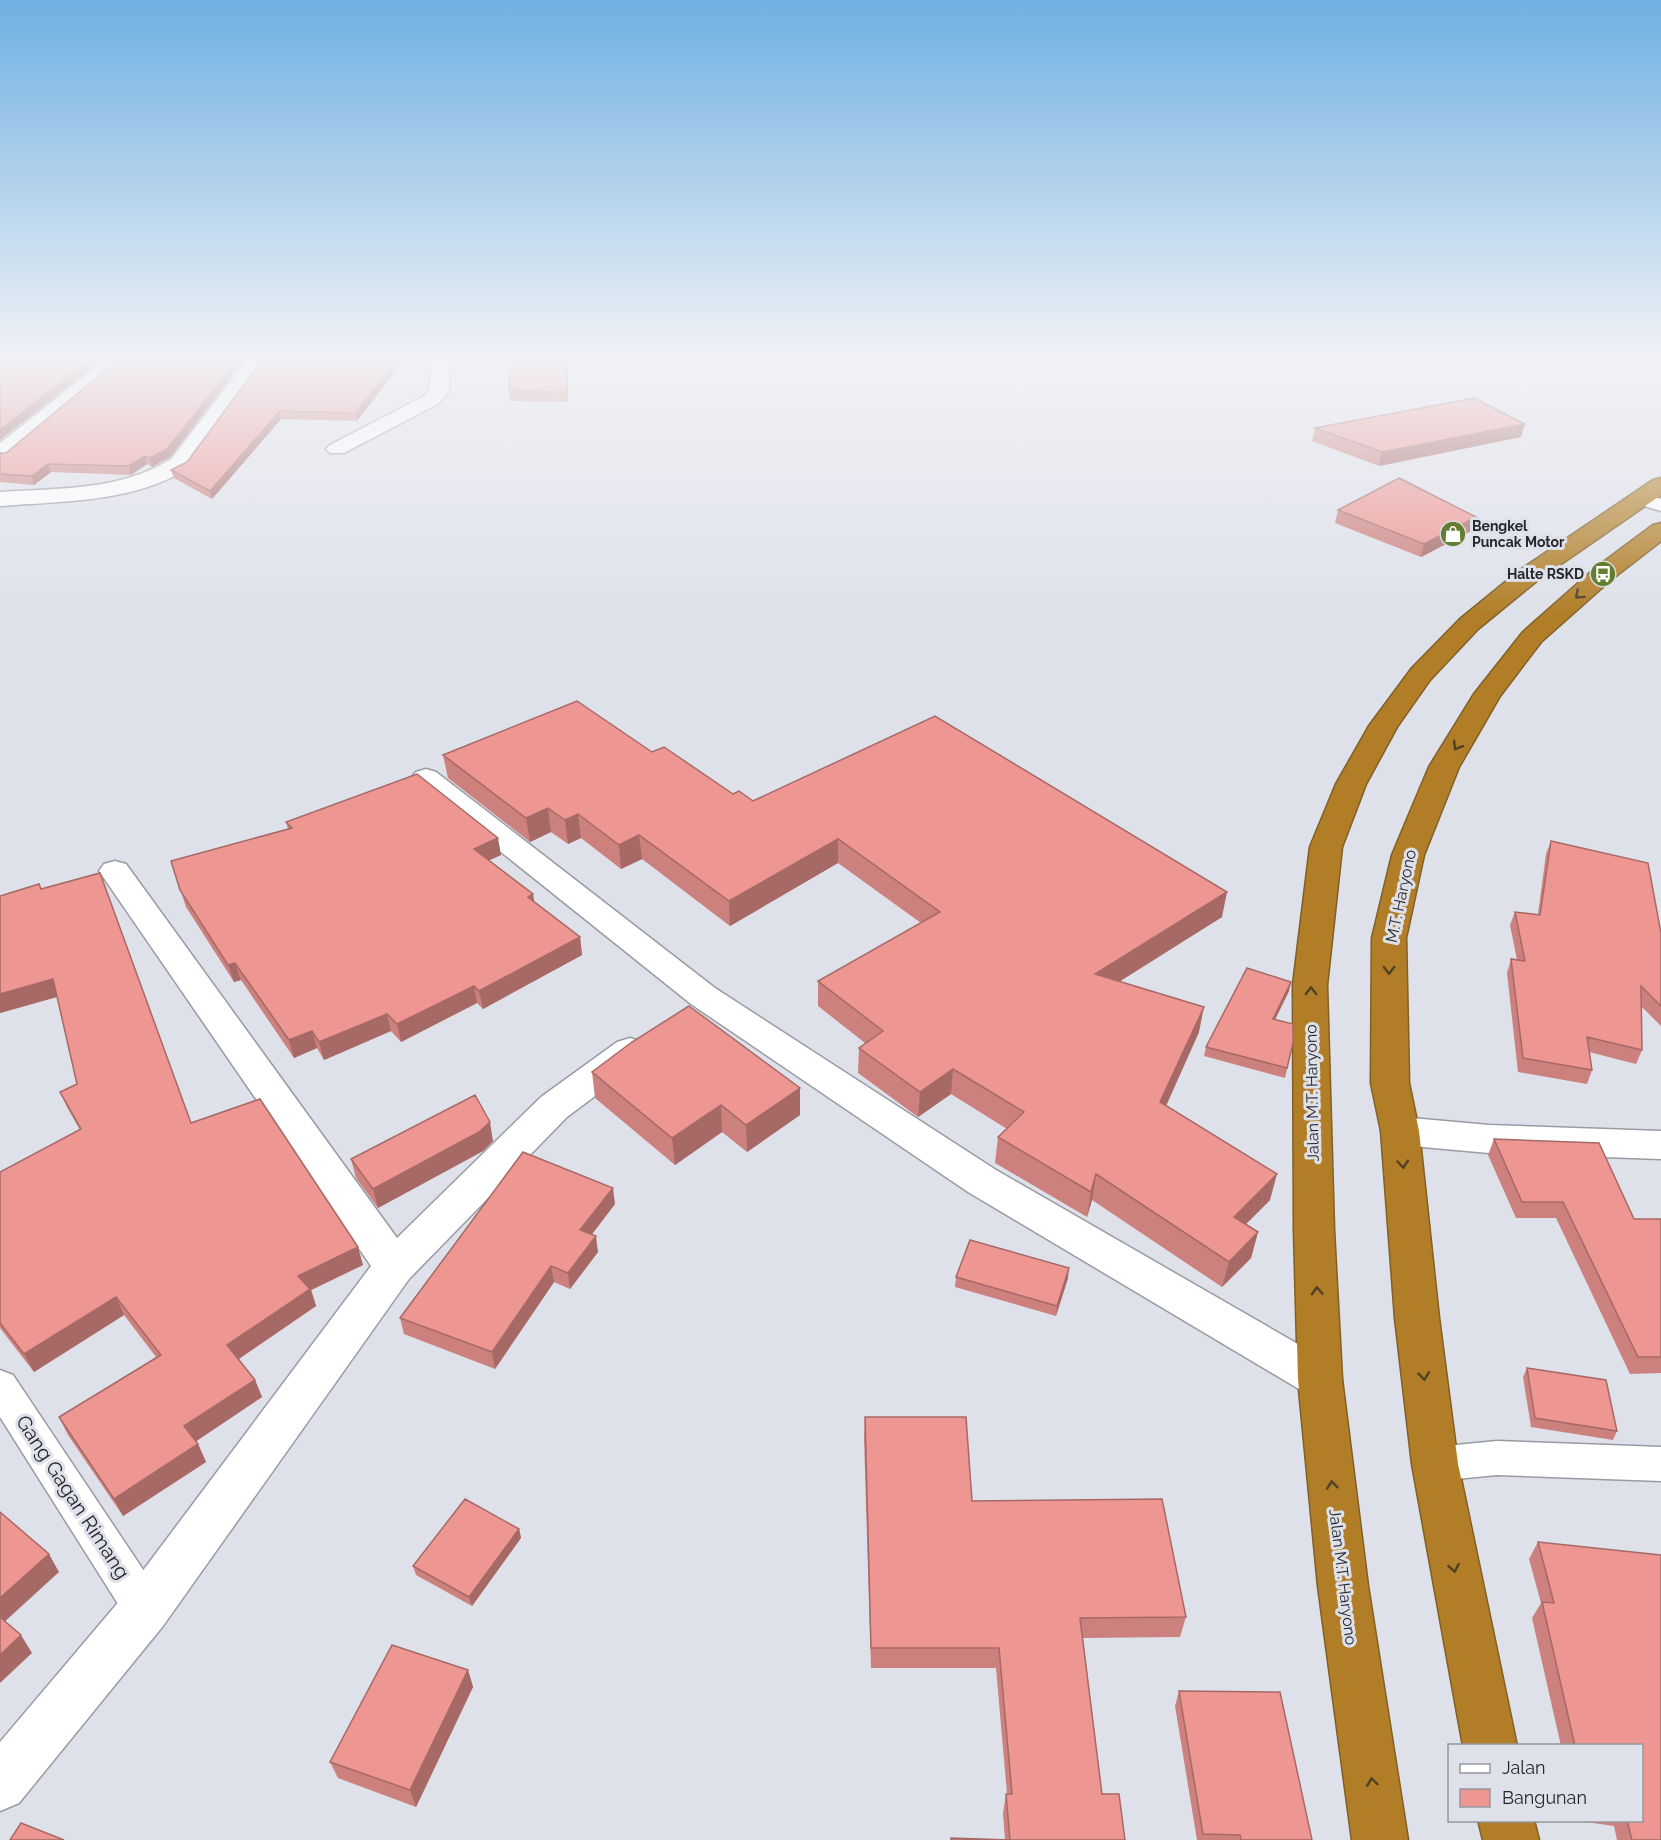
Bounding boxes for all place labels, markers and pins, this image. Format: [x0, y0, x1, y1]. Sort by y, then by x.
place label: Bengkel Puncak Motor [1472, 518, 1565, 550]
shop icon: Bengkel Puncak Motor [1438, 519, 1468, 549]
bus stop icon: Halte RSKD [1588, 559, 1618, 589]
place label: Halte RSKD [1507, 566, 1584, 582]

